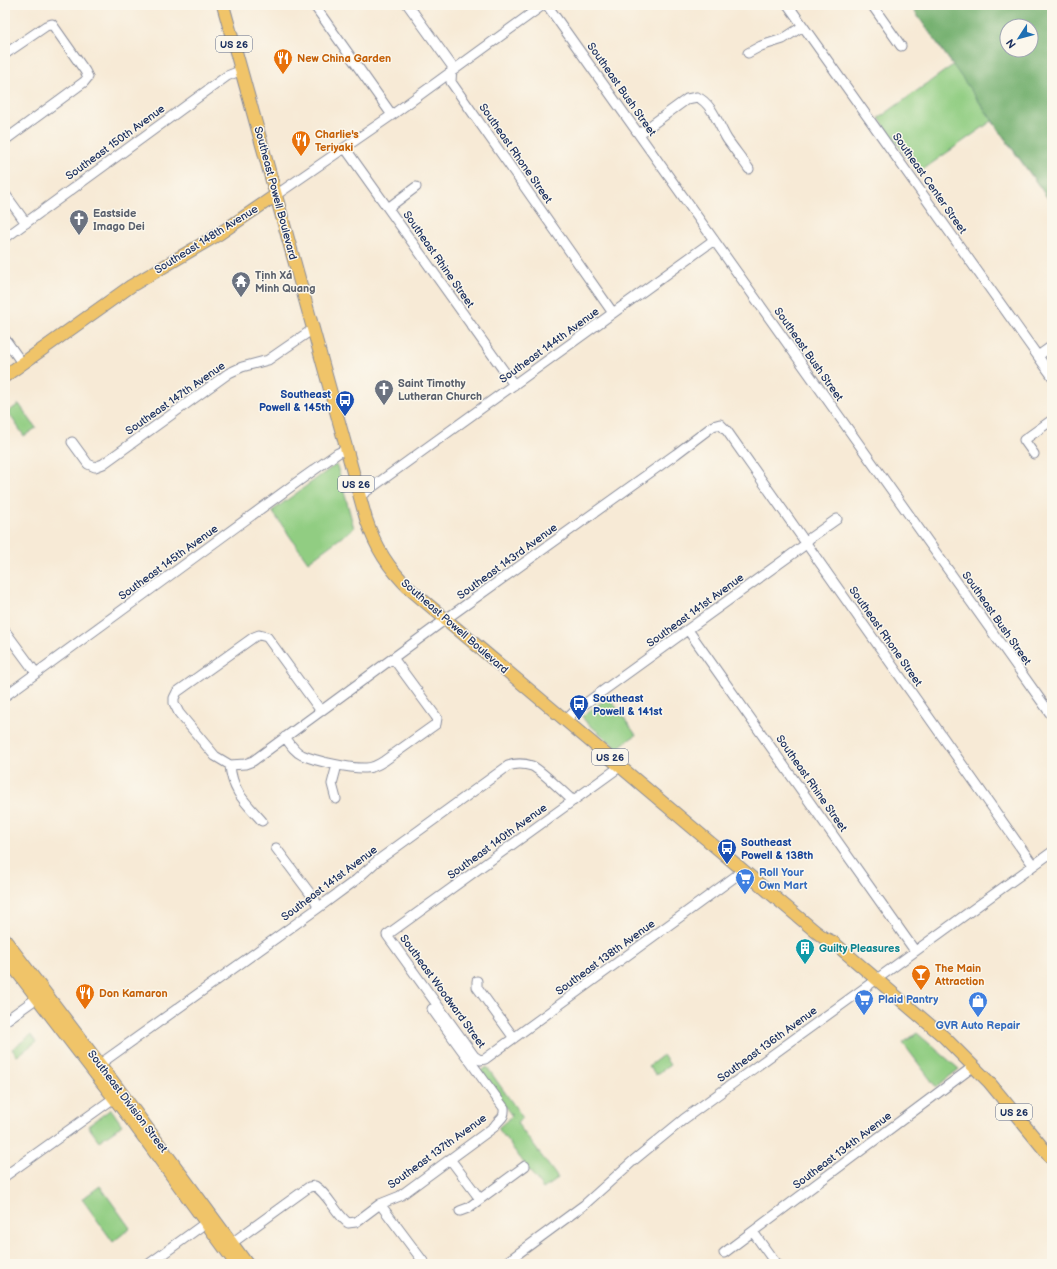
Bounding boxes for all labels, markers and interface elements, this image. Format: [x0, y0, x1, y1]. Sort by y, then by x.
north arrow [999, 18, 1039, 58]
road number: US 26 [216, 36, 252, 52]
text: N [1004, 36, 1019, 51]
street label: Southeast Bush Street [584, 40, 659, 139]
restaurant icon: New China Garden [272, 47, 294, 75]
place label: New China Garden [297, 52, 391, 65]
street label: Southeast Rhone Street [476, 101, 555, 206]
street label: Southeast 150th Avenue [63, 102, 168, 183]
street label: Southeast Powell Boulevard [251, 125, 300, 261]
place label: Charlie's Teriyaki [315, 128, 359, 154]
restaurant icon: Charlie's Teriyaki [290, 129, 312, 157]
street label: Southeast Center Street [890, 130, 970, 237]
street label: Southeast 148th Avenue [152, 202, 261, 277]
place label: Eastside Imago Dei [93, 207, 145, 233]
church icon: Eastside Imago Dei [68, 208, 90, 236]
street label: Southeast Rhine Street [400, 208, 477, 311]
place label: Tịnh Xá Minh Quang [255, 269, 315, 295]
temple icon: Tịnh Xá Minh Quang [230, 270, 252, 298]
street label: Southeast 144th Avenue [497, 305, 602, 386]
street label: Southeast Bush Street [771, 305, 846, 404]
street label: Southeast 147th Avenue [123, 359, 228, 438]
place label: Saint Timothy Lutheran Church [398, 377, 482, 403]
church icon: Saint Timothy Lutheran Church [373, 378, 395, 406]
place label: Southeast Powell & 145th [259, 388, 331, 414]
bus stop icon: Southeast Powell & 145th [334, 389, 356, 417]
road number: US 26 [338, 476, 374, 492]
street label: Southeast 143rd Avenue [455, 520, 560, 602]
street label: Southeast 145th Avenue [116, 522, 221, 603]
street label: Southeast Bush Street [959, 569, 1034, 668]
street label: Southeast 141st Avenue [644, 571, 747, 650]
street label: Southeast Powell Boulevard [399, 576, 511, 676]
street label: Southeast Rhone Street [846, 584, 925, 689]
place label: Southeast Powell & 141st [593, 692, 663, 718]
bus stop icon: Southeast Powell & 141st [568, 693, 590, 721]
street label: Southeast Rhine Street [773, 732, 850, 835]
road number: US 26 [592, 749, 628, 765]
street label: Southeast 140th Avenue [445, 801, 550, 882]
place label: Southeast Powell & 138th [741, 836, 813, 862]
bus stop icon: Southeast Powell & 138th [716, 837, 738, 865]
street label: Southeast 141st Avenue [279, 843, 380, 924]
place label: Roll Your Own Mart [759, 866, 808, 892]
supermarket icon: Roll Your Own Mart [734, 867, 756, 895]
street label: Southeast 138th Avenue [553, 917, 658, 998]
street label: Southeast Woodward Street [397, 932, 488, 1051]
building icon: Guilty Pleasures [794, 937, 816, 965]
place label: Guilty Pleasures [819, 942, 900, 955]
place label: The Main Attraction [934, 962, 984, 988]
bar icon: The Main Attraction [910, 963, 932, 991]
restaurant icon: Don Kamaron [74, 982, 96, 1010]
place label: Don Kamaron [99, 987, 168, 1000]
supermarket icon: Plaid Pantry [853, 988, 875, 1016]
shop icon: GVR Auto Repair [967, 990, 989, 1018]
place label: Plaid Pantry [878, 993, 938, 1006]
street label: Southeast 136th Avenue [715, 1004, 820, 1085]
place label: GVR Auto Repair [936, 1019, 1021, 1032]
street label: Southeast Division Street [85, 1048, 171, 1155]
road number: US 26 [996, 1104, 1032, 1120]
street label: Southeast 134th Avenue [790, 1109, 895, 1192]
street label: Southeast 137th Avenue [385, 1111, 490, 1192]

